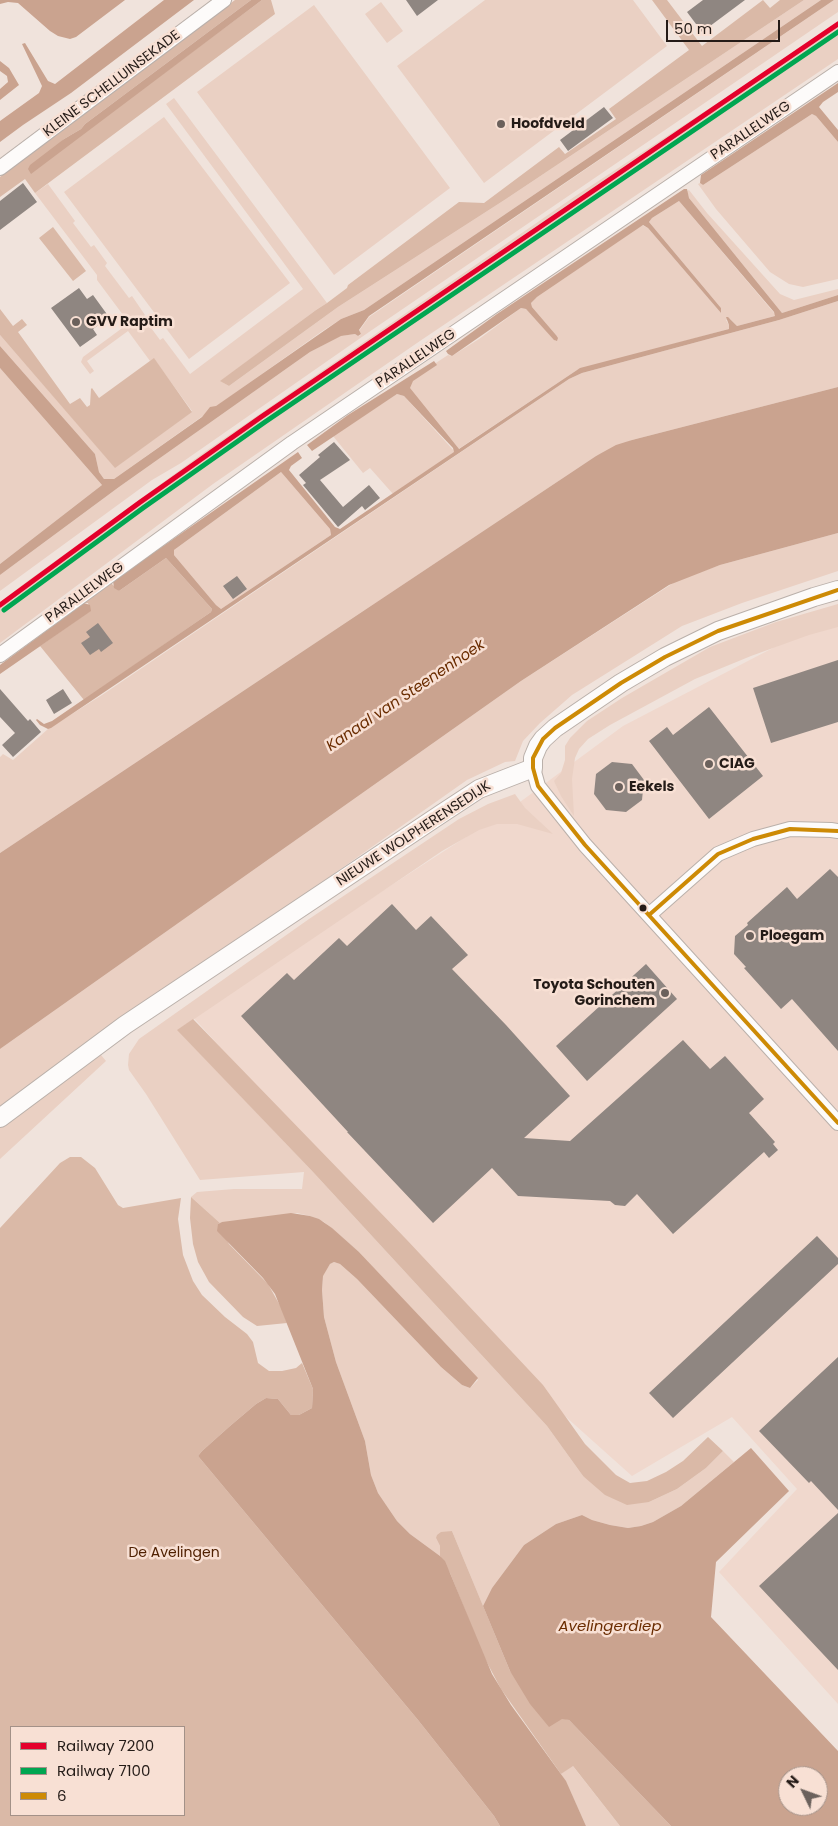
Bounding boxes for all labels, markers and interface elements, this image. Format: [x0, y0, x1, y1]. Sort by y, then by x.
scale bar [668, 10, 782, 42]
text: 50 m [674, 18, 712, 39]
street label: KLEINE SCHELLUINSEKADE [40, 27, 184, 141]
street label: PARALLELWEG [708, 98, 794, 164]
place label: Hoofdveld [511, 116, 585, 132]
marker: Hoofdveld [495, 118, 507, 130]
place label: GVV Raptim [86, 314, 173, 330]
marker: GVV Raptim [70, 316, 82, 328]
street label: PARALLELWEG [373, 326, 459, 392]
street label: PARALLELWEG [43, 559, 127, 627]
water label: Kanaal van Steenenhoek [323, 636, 489, 756]
place label: CIAG [719, 756, 755, 772]
marker: CIAG [703, 758, 715, 770]
street label: NIEUWE WOLPHERENSEDIJK [334, 778, 494, 890]
place label: Eekels [629, 779, 674, 795]
marker: Eekels [613, 781, 625, 793]
unlabelled marker [638, 903, 648, 913]
place label: Ploegam [760, 928, 824, 944]
marker: Ploegam [744, 930, 756, 942]
place label: Toyota Schouten Gorinchem [533, 977, 655, 1010]
marker: Toyota Schouten Gorinchem [659, 987, 671, 999]
park label: De Avelingen [128, 1545, 220, 1561]
water label: Avelingerdiep [558, 1618, 662, 1636]
legend [10, 1726, 185, 1816]
text: Railway 7200 [57, 1735, 154, 1756]
text: Railway 7100 [57, 1760, 150, 1781]
north arrow [778, 1766, 828, 1816]
text: N [782, 1771, 804, 1792]
text: 6 [57, 1785, 67, 1806]

